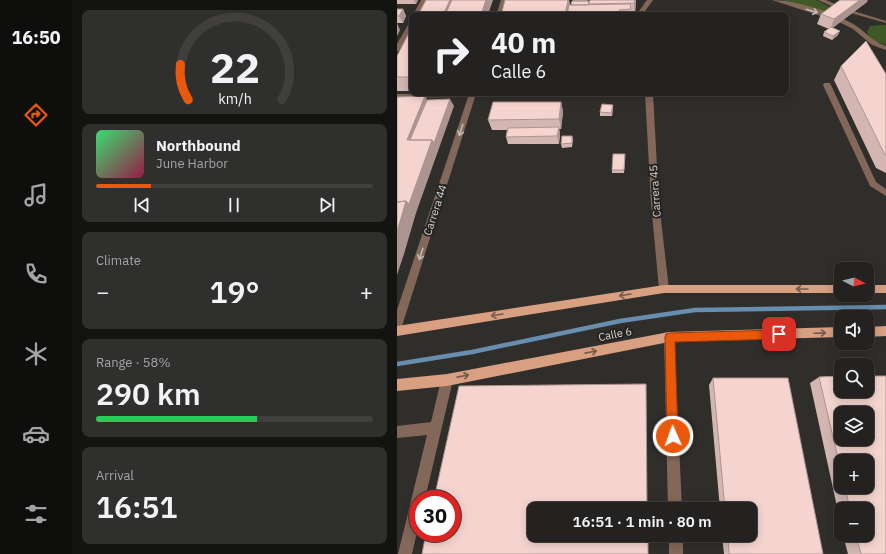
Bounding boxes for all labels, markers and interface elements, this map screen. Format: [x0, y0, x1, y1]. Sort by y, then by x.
one-way arrow [806, 8, 818, 16]
text: 40 m [491, 24, 556, 61]
text: 16:50 [11, 26, 61, 49]
icon: right [425, 28, 477, 80]
text: 22 [210, 40, 259, 94]
text: Calle 6 [491, 60, 546, 83]
text: km/h [218, 89, 251, 108]
icon: directions [22, 101, 50, 129]
one-way arrow [457, 123, 464, 136]
text: Northbound [156, 136, 241, 155]
text: June Harbor [156, 155, 228, 172]
street label: Carrera 45 [646, 164, 664, 218]
icon: music [22, 181, 50, 209]
street label: Carrera 44 [420, 183, 450, 237]
icon: previous [131, 194, 153, 216]
icon: pause [223, 194, 245, 216]
icon: next [316, 194, 338, 216]
one-way arrow [417, 247, 424, 260]
text: Climate [96, 252, 141, 269]
icon: phone [22, 260, 50, 288]
north arrow [834, 262, 874, 302]
map controls [834, 262, 874, 542]
text: 19° [209, 272, 260, 311]
text: − [96, 277, 109, 306]
text: + [360, 277, 373, 306]
one-way arrow [796, 285, 809, 293]
one-way arrow [619, 291, 632, 299]
button: sound [834, 310, 874, 350]
one-way arrow [491, 311, 504, 319]
pin [762, 317, 796, 351]
icon: arrive [768, 323, 790, 345]
street label: Calle 6 [597, 324, 633, 344]
one-way arrow [813, 329, 826, 337]
icon: climate [22, 340, 50, 368]
one-way arrow [584, 348, 597, 356]
text: Range · 58% [96, 354, 170, 371]
button: search [834, 358, 874, 398]
one-way arrow [457, 372, 470, 380]
text: 290 km [96, 374, 201, 413]
button: layers [834, 406, 874, 446]
position arrow [652, 415, 694, 457]
icon: car [22, 420, 50, 448]
button: + [834, 454, 874, 494]
text: Arrival [96, 467, 134, 484]
text: 16:51 [96, 487, 178, 526]
speed limit sign: 30 [409, 490, 461, 542]
icon: filters [22, 500, 50, 528]
button: − [834, 502, 874, 542]
text: 16:51 · 1 min · 80 m [572, 512, 712, 531]

